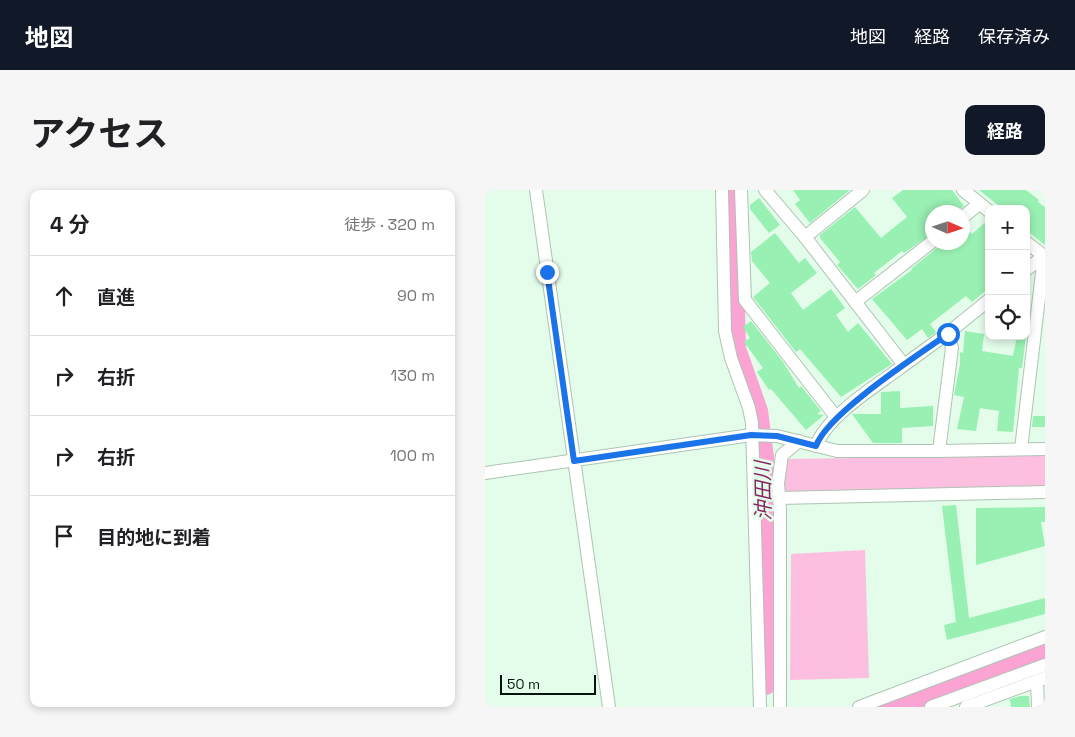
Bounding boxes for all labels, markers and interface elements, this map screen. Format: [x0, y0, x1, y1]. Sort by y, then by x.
text: 地図 [25, 22, 73, 53]
text: 地図 [850, 25, 886, 48]
text: 経路 [914, 25, 950, 48]
text: 保存済み [978, 25, 1050, 48]
button: 経路 [965, 105, 1045, 155]
text: アクセス [30, 112, 168, 156]
north arrow [925, 205, 970, 250]
map controls [985, 205, 1030, 340]
button: + [985, 205, 1030, 250]
text: 4 分 [50, 211, 90, 238]
text: 徒歩 · 320 m [344, 214, 435, 235]
button: − [985, 250, 1030, 295]
route end [536, 261, 559, 284]
icon: ahead [50, 282, 78, 310]
text: 直進 [97, 285, 135, 310]
text: 90 m [397, 285, 435, 306]
button: locate [985, 295, 1030, 340]
route start [937, 323, 960, 346]
icon: right [50, 362, 78, 390]
text: 右折 [97, 365, 135, 390]
text: 130 m [391, 365, 435, 386]
icon: right [50, 442, 78, 470]
text: 右折 [97, 445, 135, 470]
text: 100 m [390, 445, 435, 466]
water label: 沖田川 [749, 459, 777, 521]
icon: arrive [50, 522, 78, 550]
text: 目的地に到着 [97, 525, 211, 550]
scale bar [500, 672, 596, 695]
text: 50 m [507, 675, 540, 693]

